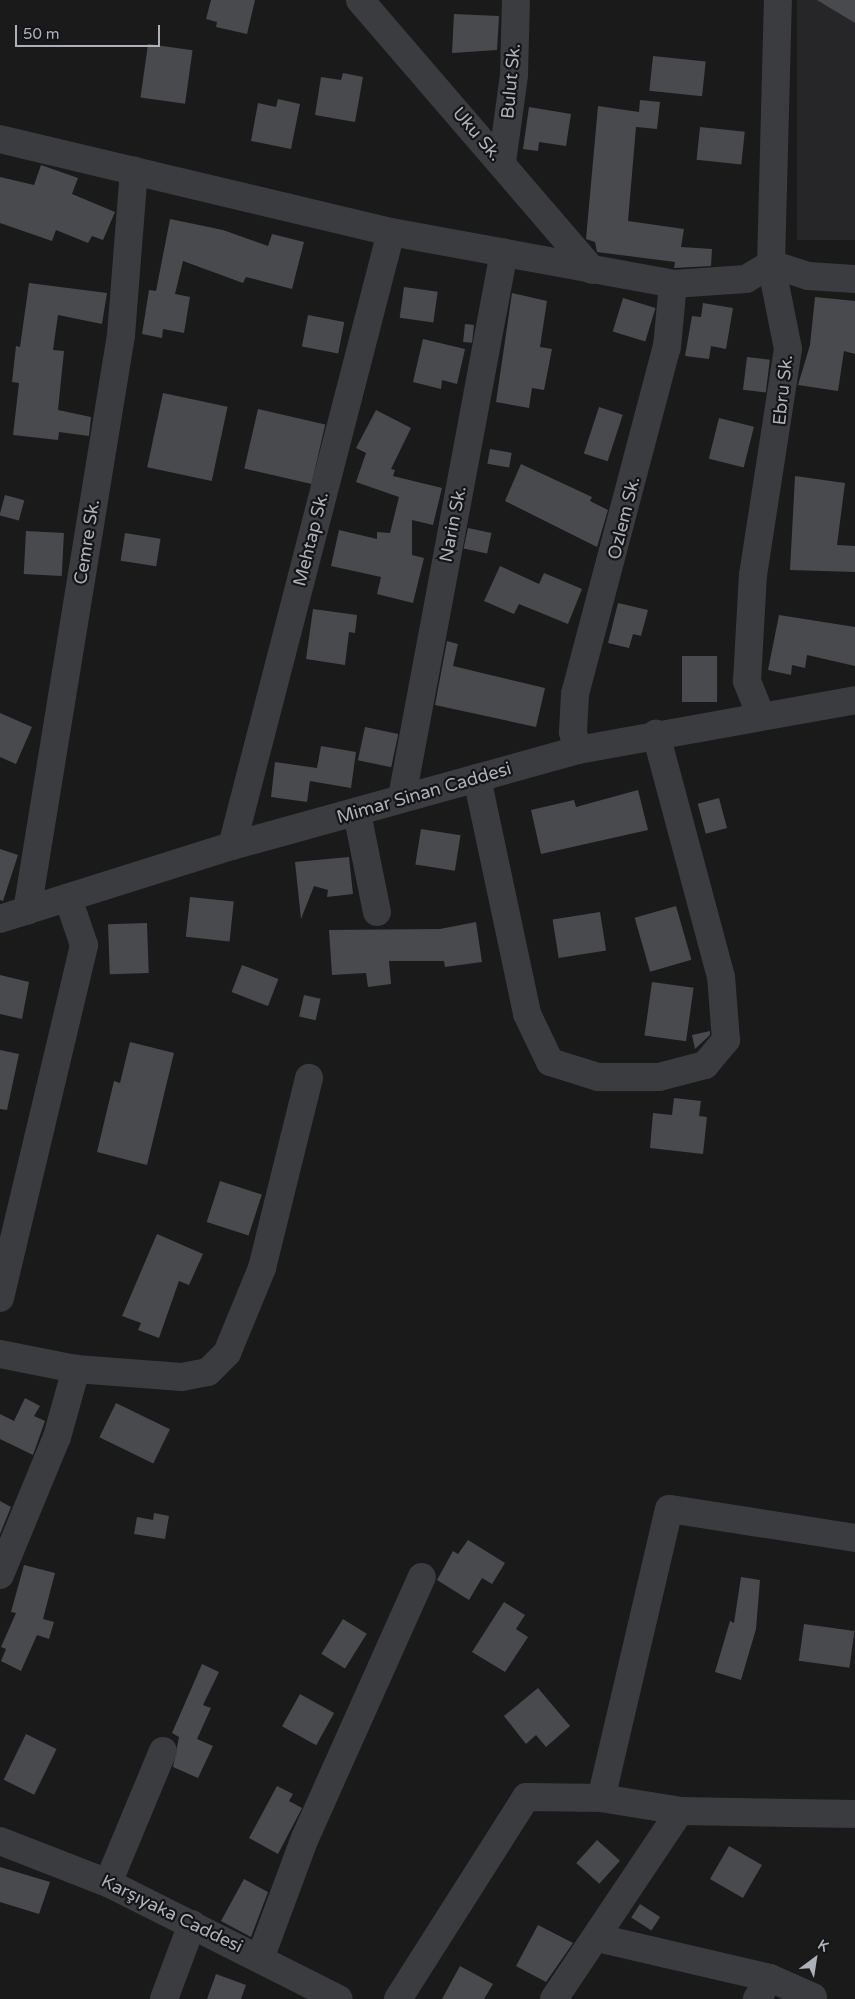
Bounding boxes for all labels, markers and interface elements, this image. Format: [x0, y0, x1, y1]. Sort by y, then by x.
scale bar [18, 15, 162, 47]
text: 50 m [23, 25, 60, 43]
street label: Bulut Sk. [497, 42, 525, 120]
street label: Uku Sk. [448, 103, 506, 165]
street label: Ebru Sk. [769, 354, 797, 426]
street label: Ozlem Sk. [603, 474, 645, 562]
street label: Narin Sk. [435, 484, 471, 564]
street label: Mehtap Sk. [289, 490, 333, 588]
street label: Cemre Sk. [70, 498, 104, 586]
street label: Mimar Sinan Caddesi [334, 758, 514, 828]
street label: Karşıyaka Caddesi [98, 1870, 246, 1958]
north arrow [790, 1934, 840, 1984]
text: K [815, 1936, 831, 1955]

